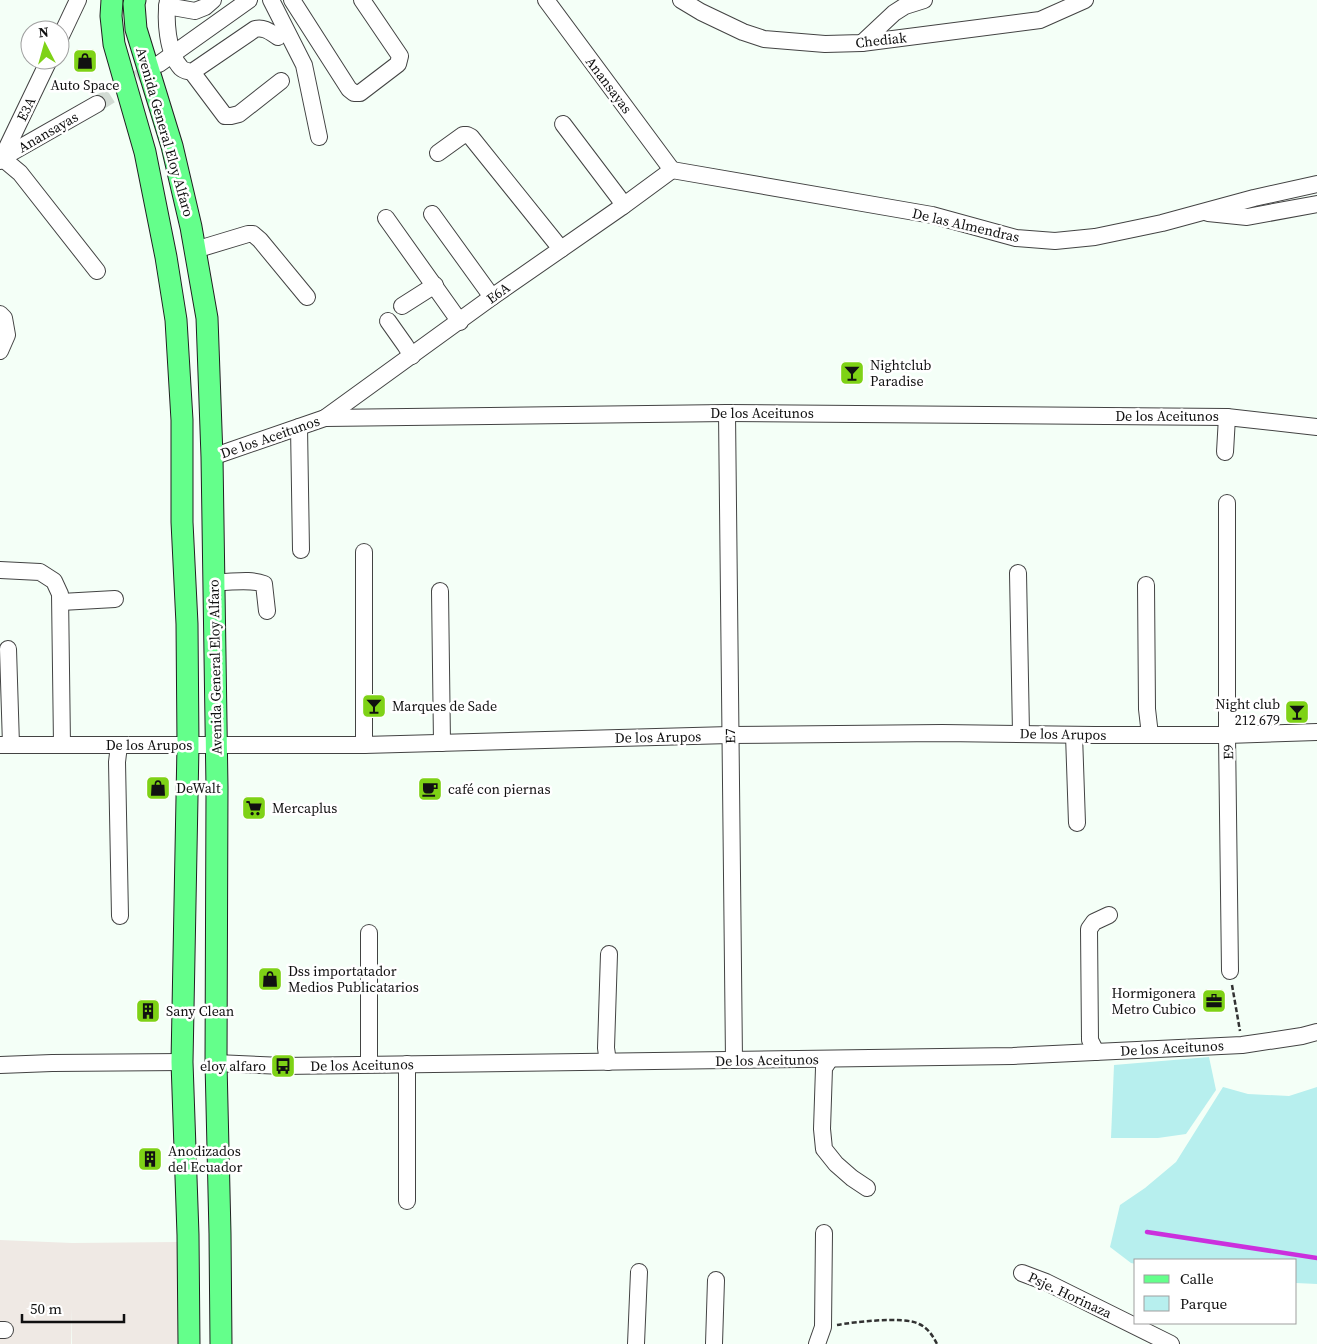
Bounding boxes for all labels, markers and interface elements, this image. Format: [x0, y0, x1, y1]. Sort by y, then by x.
north arrow [20, 20, 70, 70]
text: N [38, 22, 50, 43]
street label: Chediak [854, 27, 908, 53]
street label: Avenida General Eloy Alfaro [131, 45, 199, 219]
shop icon: Auto Space [72, 48, 98, 74]
street label: Anansayas [581, 52, 637, 118]
place label: Auto Space [51, 75, 119, 95]
street label: E3A [12, 93, 41, 125]
street label: Anansayas [14, 107, 82, 157]
street label: De las Almendras [910, 203, 1022, 247]
street label: E6A [482, 277, 514, 308]
place label: Nightclub Paradise [870, 355, 931, 391]
bar icon: Nightclub Paradise [839, 360, 865, 386]
street label: De los Aceitunos [710, 403, 814, 423]
street label: De los Aceitunos [1115, 406, 1219, 426]
street label: De los Aceitunos [218, 411, 322, 463]
street label: Avenida General Eloy Alfaro [203, 579, 227, 755]
bar icon: Marques de Sade [361, 693, 387, 719]
place label: Night club 212 679 [1215, 694, 1280, 730]
place label: Marques de Sade [392, 696, 497, 716]
bar icon: Night club 212 679 [1284, 699, 1310, 725]
street label: De los Arupos [1019, 723, 1107, 745]
street label: De los Arupos [614, 726, 702, 748]
street label: E7 [720, 728, 740, 744]
street label: De los Arupos [106, 735, 192, 755]
street label: E9 [1218, 744, 1238, 760]
shop icon: DeWalt [145, 775, 171, 801]
cafe icon: café con piernas [417, 776, 443, 802]
place label: DeWalt [176, 778, 221, 798]
place label: café con piernas [448, 779, 550, 799]
supermarket icon: Mercaplus [241, 795, 267, 821]
place label: Mercaplus [272, 798, 337, 818]
place label: Dss importatador Medios Publicatarios [288, 961, 419, 997]
shop icon: Dss importatador Medios Publicatarios [257, 966, 283, 992]
place label: Hormigonera Metro Cubico [1112, 983, 1197, 1019]
office icon: Hormigonera Metro Cubico [1201, 988, 1227, 1014]
building icon: Sany Clean [135, 998, 161, 1024]
place label: Sany Clean [166, 1001, 235, 1021]
street label: De los Aceitunos [1120, 1035, 1224, 1061]
street label: De los Aceitunos [715, 1049, 819, 1071]
bus stop icon: eloy alfaro [270, 1053, 296, 1079]
street label: De los Aceitunos [310, 1054, 414, 1076]
place label: eloy alfaro [200, 1056, 266, 1076]
place label: Anodizados del Ecuador [168, 1141, 243, 1177]
building icon: Anodizados del Ecuador [137, 1146, 163, 1172]
legend [1134, 1259, 1297, 1324]
street label: Psje. Horinaza [1025, 1267, 1116, 1323]
text: Calle [1180, 1268, 1214, 1289]
scale bar [22, 1292, 125, 1324]
text: Parque [1180, 1293, 1228, 1314]
text: 50 m [30, 1298, 62, 1319]

